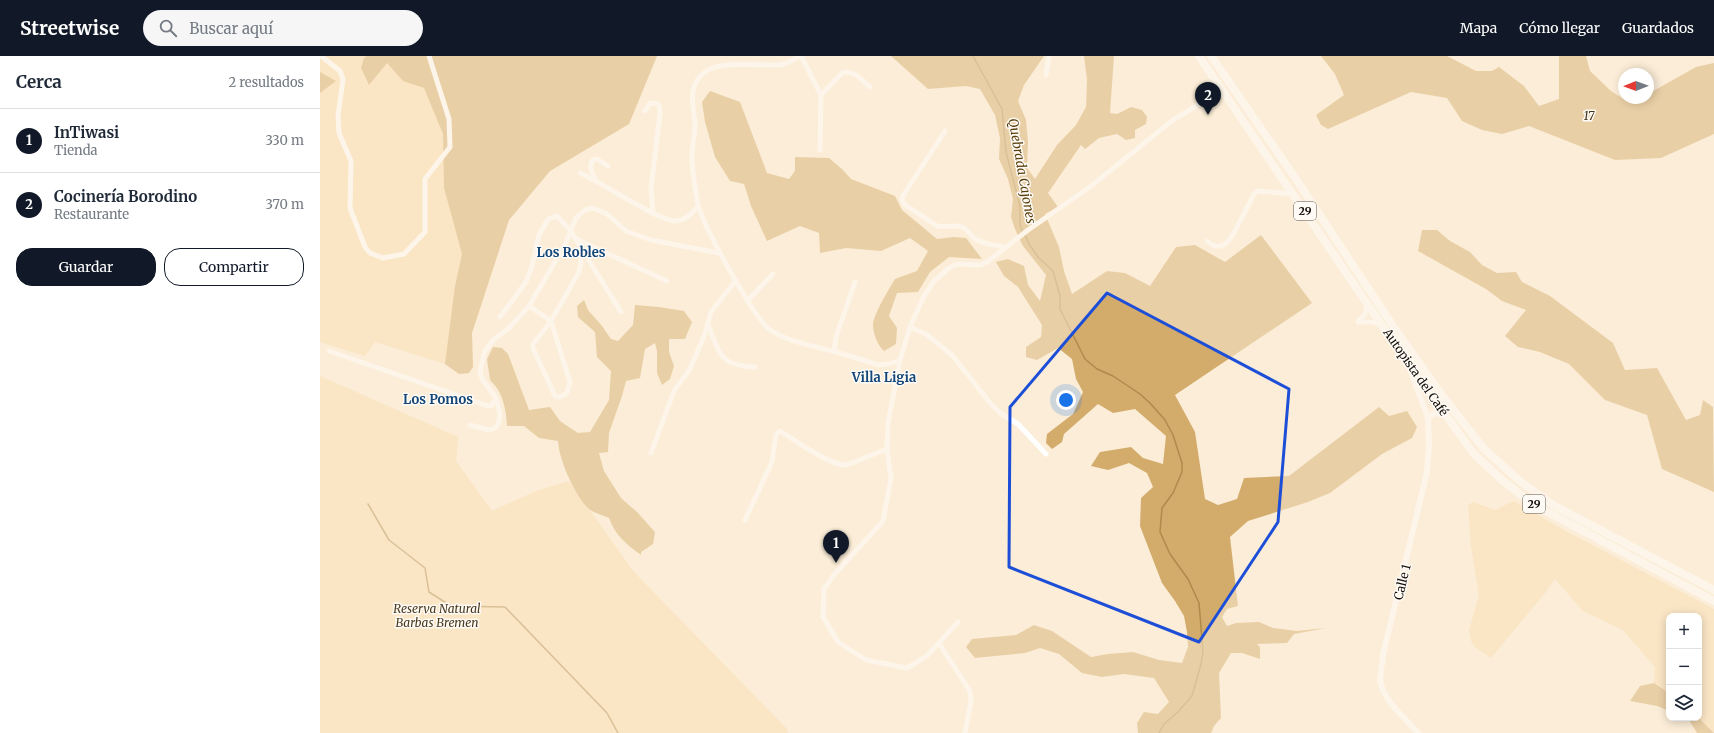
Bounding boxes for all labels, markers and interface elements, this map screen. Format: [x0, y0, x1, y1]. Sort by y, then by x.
search box [143, 10, 423, 46]
text: Streetwise [20, 16, 119, 40]
icon: search [157, 17, 179, 39]
text: Buscar aquí [189, 19, 273, 38]
text: Mapa [1460, 19, 1497, 37]
text: Cómo llegar [1519, 19, 1600, 37]
text: Guardados [1622, 19, 1694, 37]
north arrow [1618, 68, 1654, 104]
text: Cerca [16, 71, 62, 93]
text: 2 resultados [228, 74, 304, 91]
pin: 2 [1195, 82, 1221, 115]
park label: 17 [1583, 108, 1595, 123]
water label: Quebrada Cajones [1004, 117, 1040, 226]
text: InTiwasi [54, 123, 119, 142]
text: 1 [26, 132, 32, 149]
text: 330 m [265, 132, 304, 149]
text: Tienda [54, 142, 98, 159]
text: Cocinería Borodino [54, 187, 197, 206]
text: 2 [25, 196, 33, 213]
text: 370 m [266, 196, 304, 213]
road number: 29 [1294, 202, 1316, 220]
text: Restaurante [54, 206, 129, 223]
district label: Los Robles [537, 244, 606, 261]
button: Guardar [16, 248, 156, 286]
button: Compartir [164, 248, 304, 286]
street label: Autopista del Café [1380, 325, 1452, 419]
district label: Villa Ligia [851, 369, 916, 386]
your location [1056, 390, 1076, 410]
district label: Los Pomos [403, 391, 473, 408]
road number: 29 [1523, 495, 1545, 513]
pin: 1 [823, 530, 849, 563]
street label: Calle 1 [1390, 562, 1414, 601]
park label: Reserva Natural Barbas Bremen [393, 601, 481, 630]
map controls [1666, 613, 1702, 721]
button: + [1666, 613, 1702, 649]
button: − [1666, 649, 1702, 685]
button: layers [1666, 685, 1702, 721]

